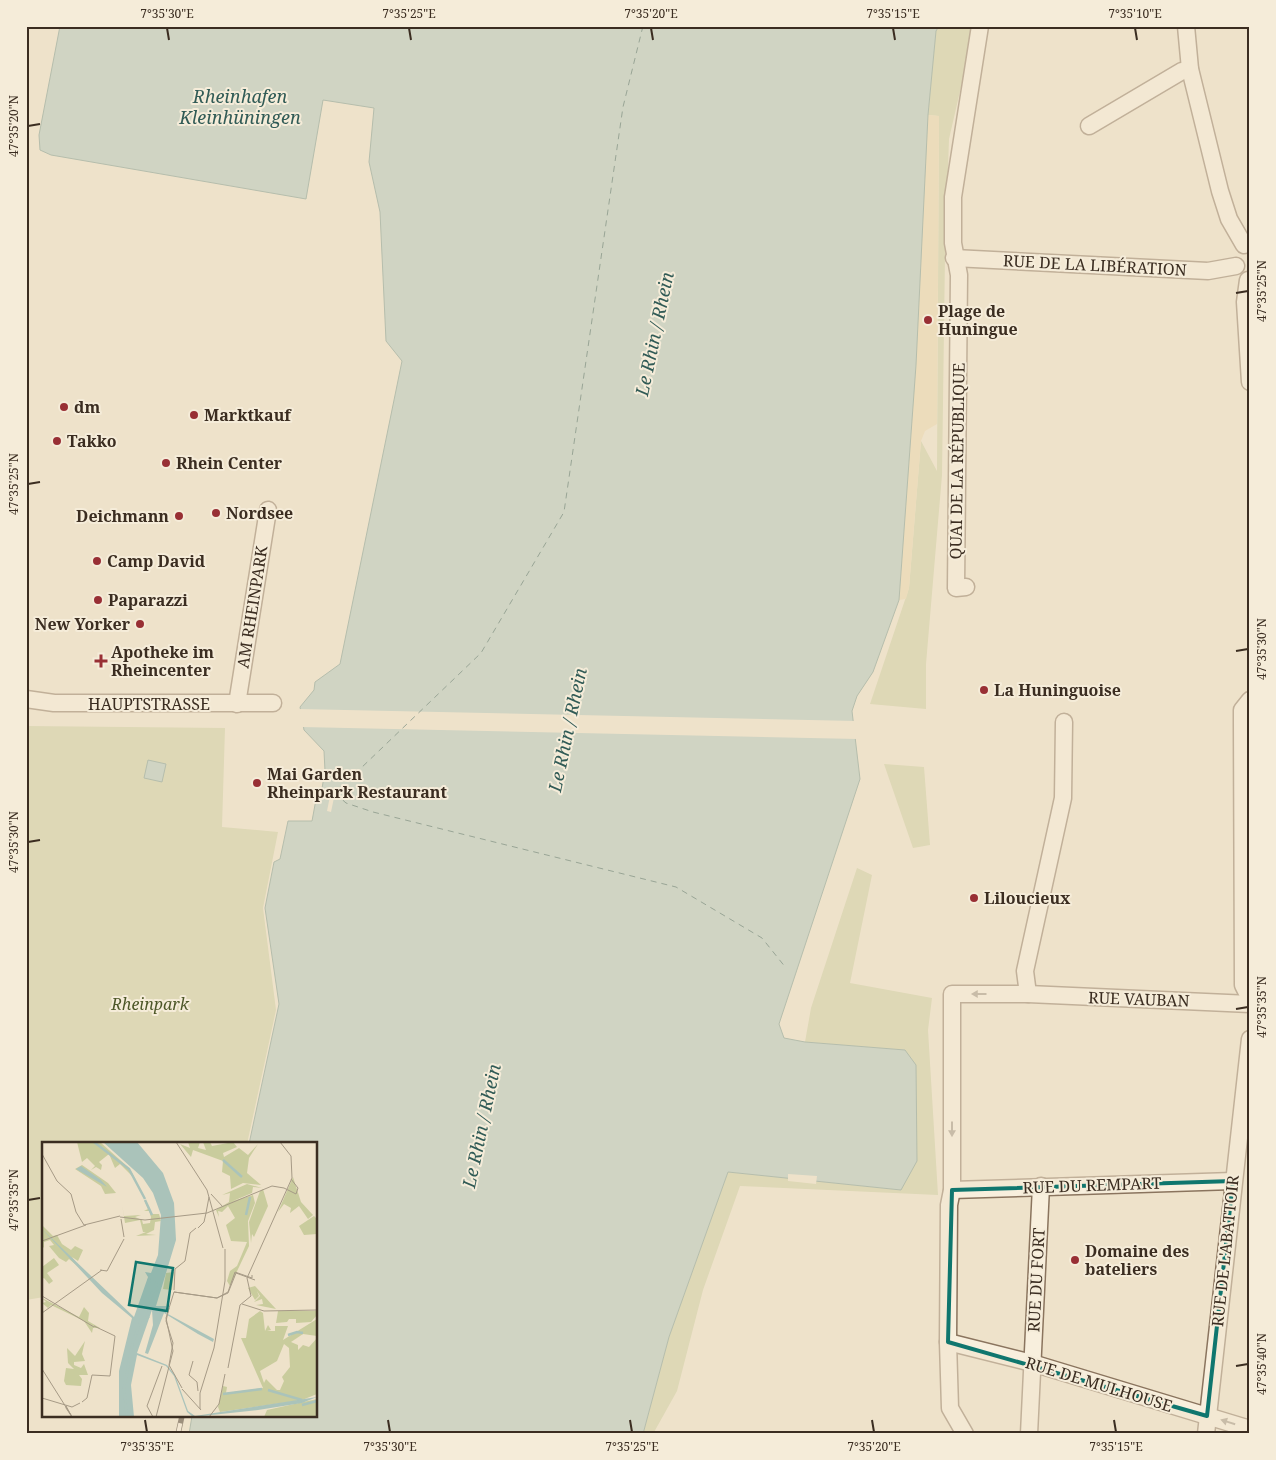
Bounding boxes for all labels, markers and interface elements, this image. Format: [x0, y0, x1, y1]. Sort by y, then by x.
text: 7°35'30"E [140, 5, 194, 22]
text: 7°35'25"E [382, 5, 436, 22]
text: 7°35'20"E [624, 5, 678, 22]
text: 7°35'15"E [866, 5, 920, 22]
text: 7°35'10"E [1108, 5, 1162, 22]
water label: Rheinhafen Kleinhüningen [178, 84, 301, 129]
text: 47°35'20"N [5, 95, 22, 157]
street label: RUE DE LA LIBÉRATION [1003, 249, 1187, 281]
text: 47°35'25"N [1253, 260, 1270, 322]
water label: Le Rhin / Rhein [629, 269, 679, 399]
place label: Plage de Huningue [938, 300, 1018, 340]
marker: Plage de Huningue [922, 314, 934, 326]
street label: QUAI DE LA RÉPUBLIQUE [944, 362, 970, 560]
place label: dm [74, 396, 100, 418]
marker: dm [58, 401, 70, 413]
place label: Marktkauf [204, 404, 292, 426]
marker: Marktkauf [188, 409, 200, 421]
place label: Takko [67, 430, 117, 452]
marker: Takko [51, 435, 63, 447]
place label: Rhein Center [176, 452, 283, 474]
text: 47°35'25"N [5, 453, 22, 515]
marker: Rhein Center [160, 457, 172, 469]
place label: Nordsee [226, 502, 293, 524]
place label: Deichmann [76, 505, 169, 527]
marker: Nordsee [210, 507, 222, 519]
marker: Deichmann [173, 510, 185, 522]
street label: AM RHEINPARK [231, 543, 273, 670]
place label: Camp David [107, 550, 206, 572]
marker: Camp David [91, 555, 103, 567]
place label: Paparazzi [108, 589, 188, 611]
marker: Paparazzi [92, 594, 104, 606]
place label: New Yorker [35, 613, 131, 635]
marker: New Yorker [134, 618, 146, 630]
text: 47°35'30"N [1253, 618, 1270, 680]
place label: Apotheke im Rheincenter [111, 641, 214, 681]
marker: Apotheke im Rheincenter [95, 655, 107, 667]
water label: Le Rhin / Rhein [542, 665, 592, 795]
place label: La Huninguoise [994, 679, 1121, 701]
marker: La Huninguoise [978, 684, 990, 696]
street label: HAUPTSTRASSE [88, 693, 210, 715]
place label: Mai Garden Rheinpark Restaurant [267, 763, 447, 803]
marker: Mai Garden Rheinpark Restaurant [251, 777, 263, 789]
text: 47°35'30"N [5, 811, 22, 873]
place label: Liloucieux [984, 887, 1071, 909]
marker: Liloucieux [968, 892, 980, 904]
text: 47°35'35"N [1253, 976, 1270, 1038]
street label: RUE VAUBAN [1088, 986, 1190, 1012]
one-way arrow [971, 990, 987, 998]
park label: Rheinpark [110, 993, 190, 1015]
water label: Le Rhin / Rhein [456, 1061, 506, 1191]
one-way arrow [948, 1121, 956, 1137]
inset map [42, 1142, 318, 1418]
text: 47°35'35"N [5, 1169, 22, 1231]
street label: RUE DU REMPART [1022, 1172, 1162, 1198]
street label: RUE DE L'ABATTOIR [1206, 1174, 1244, 1328]
street label: RUE DU FORT [1022, 1227, 1050, 1333]
place label: Domaine des bateliers [1085, 1240, 1190, 1280]
marker: Domaine des bateliers [1069, 1254, 1081, 1266]
text: 47°35'40"N [1253, 1333, 1270, 1395]
street label: RUE DE MULHOUSE [1023, 1351, 1175, 1417]
one-way arrow [1221, 1418, 1236, 1426]
text: 7°35'35"E [120, 1438, 174, 1455]
text: 7°35'30"E [363, 1438, 417, 1455]
text: 7°35'25"E [605, 1438, 659, 1455]
text: 7°35'20"E [847, 1438, 901, 1455]
text: 7°35'15"E [1089, 1438, 1143, 1455]

